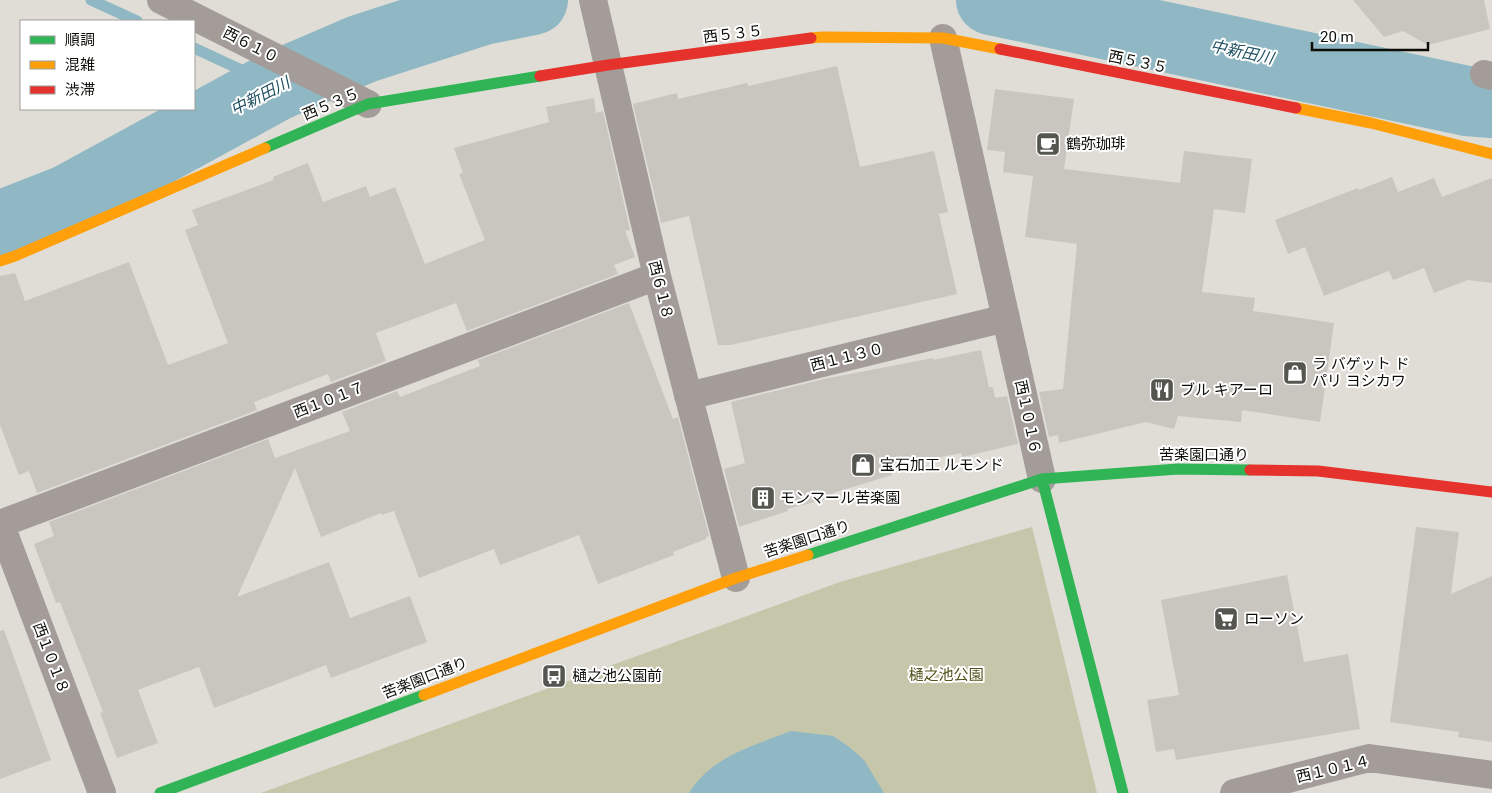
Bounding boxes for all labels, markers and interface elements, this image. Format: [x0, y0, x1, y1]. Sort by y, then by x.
legend [20, 20, 195, 110]
scale bar [1312, 20, 1428, 52]
street label: 西５３５ [702, 21, 764, 47]
street label: 西６１０ [220, 23, 282, 67]
text: 20 m [1320, 28, 1354, 46]
text: 順調 [65, 31, 95, 49]
water label: 中新田川 [1209, 36, 1277, 68]
street label: 西５３５ [1107, 47, 1169, 77]
text: 混雑 [65, 56, 95, 74]
water label: 中新田川 [227, 72, 295, 119]
text: 渋滞 [65, 81, 95, 99]
street label: 西５３５ [300, 84, 362, 124]
cafe icon: 鶴弥珈琲 [1035, 131, 1061, 157]
place label: 鶴弥珈琲 [1066, 135, 1126, 153]
street label: 西６１８ [645, 259, 677, 321]
street label: 西１１３０ [808, 339, 886, 375]
place label: ラ バゲット ド パリ ヨシカワ [1312, 355, 1409, 390]
shop icon: ラ バゲット ド パリ ヨシカワ [1282, 360, 1308, 386]
restaurant icon: ブル キアーロ [1149, 377, 1175, 403]
street label: 西１０１７ [291, 378, 367, 422]
street label: 西１０１６ [1011, 378, 1045, 456]
place label: ブル キアーロ [1180, 381, 1273, 399]
street label: 苦楽園口通り [1159, 446, 1249, 464]
shop icon: 宝石加工 ルモンド [850, 452, 876, 478]
place label: 宝石加工 ルモンド [880, 456, 1004, 474]
building icon: モンマール苦楽園 [750, 485, 776, 511]
place label: モンマール苦楽園 [780, 489, 900, 507]
street label: 苦楽園口通り [761, 517, 853, 561]
supermarket icon: ローソン [1213, 606, 1239, 632]
place label: ローソン [1244, 610, 1304, 628]
street label: 西１０１８ [29, 620, 73, 696]
street label: 苦楽園口通り [380, 653, 470, 703]
bus stop icon: 樋之池公園前 [541, 663, 567, 689]
park label: 樋之池公園 [908, 666, 984, 684]
place label: 樋之池公園前 [572, 667, 662, 685]
street label: 西１０１４ [1294, 752, 1372, 786]

